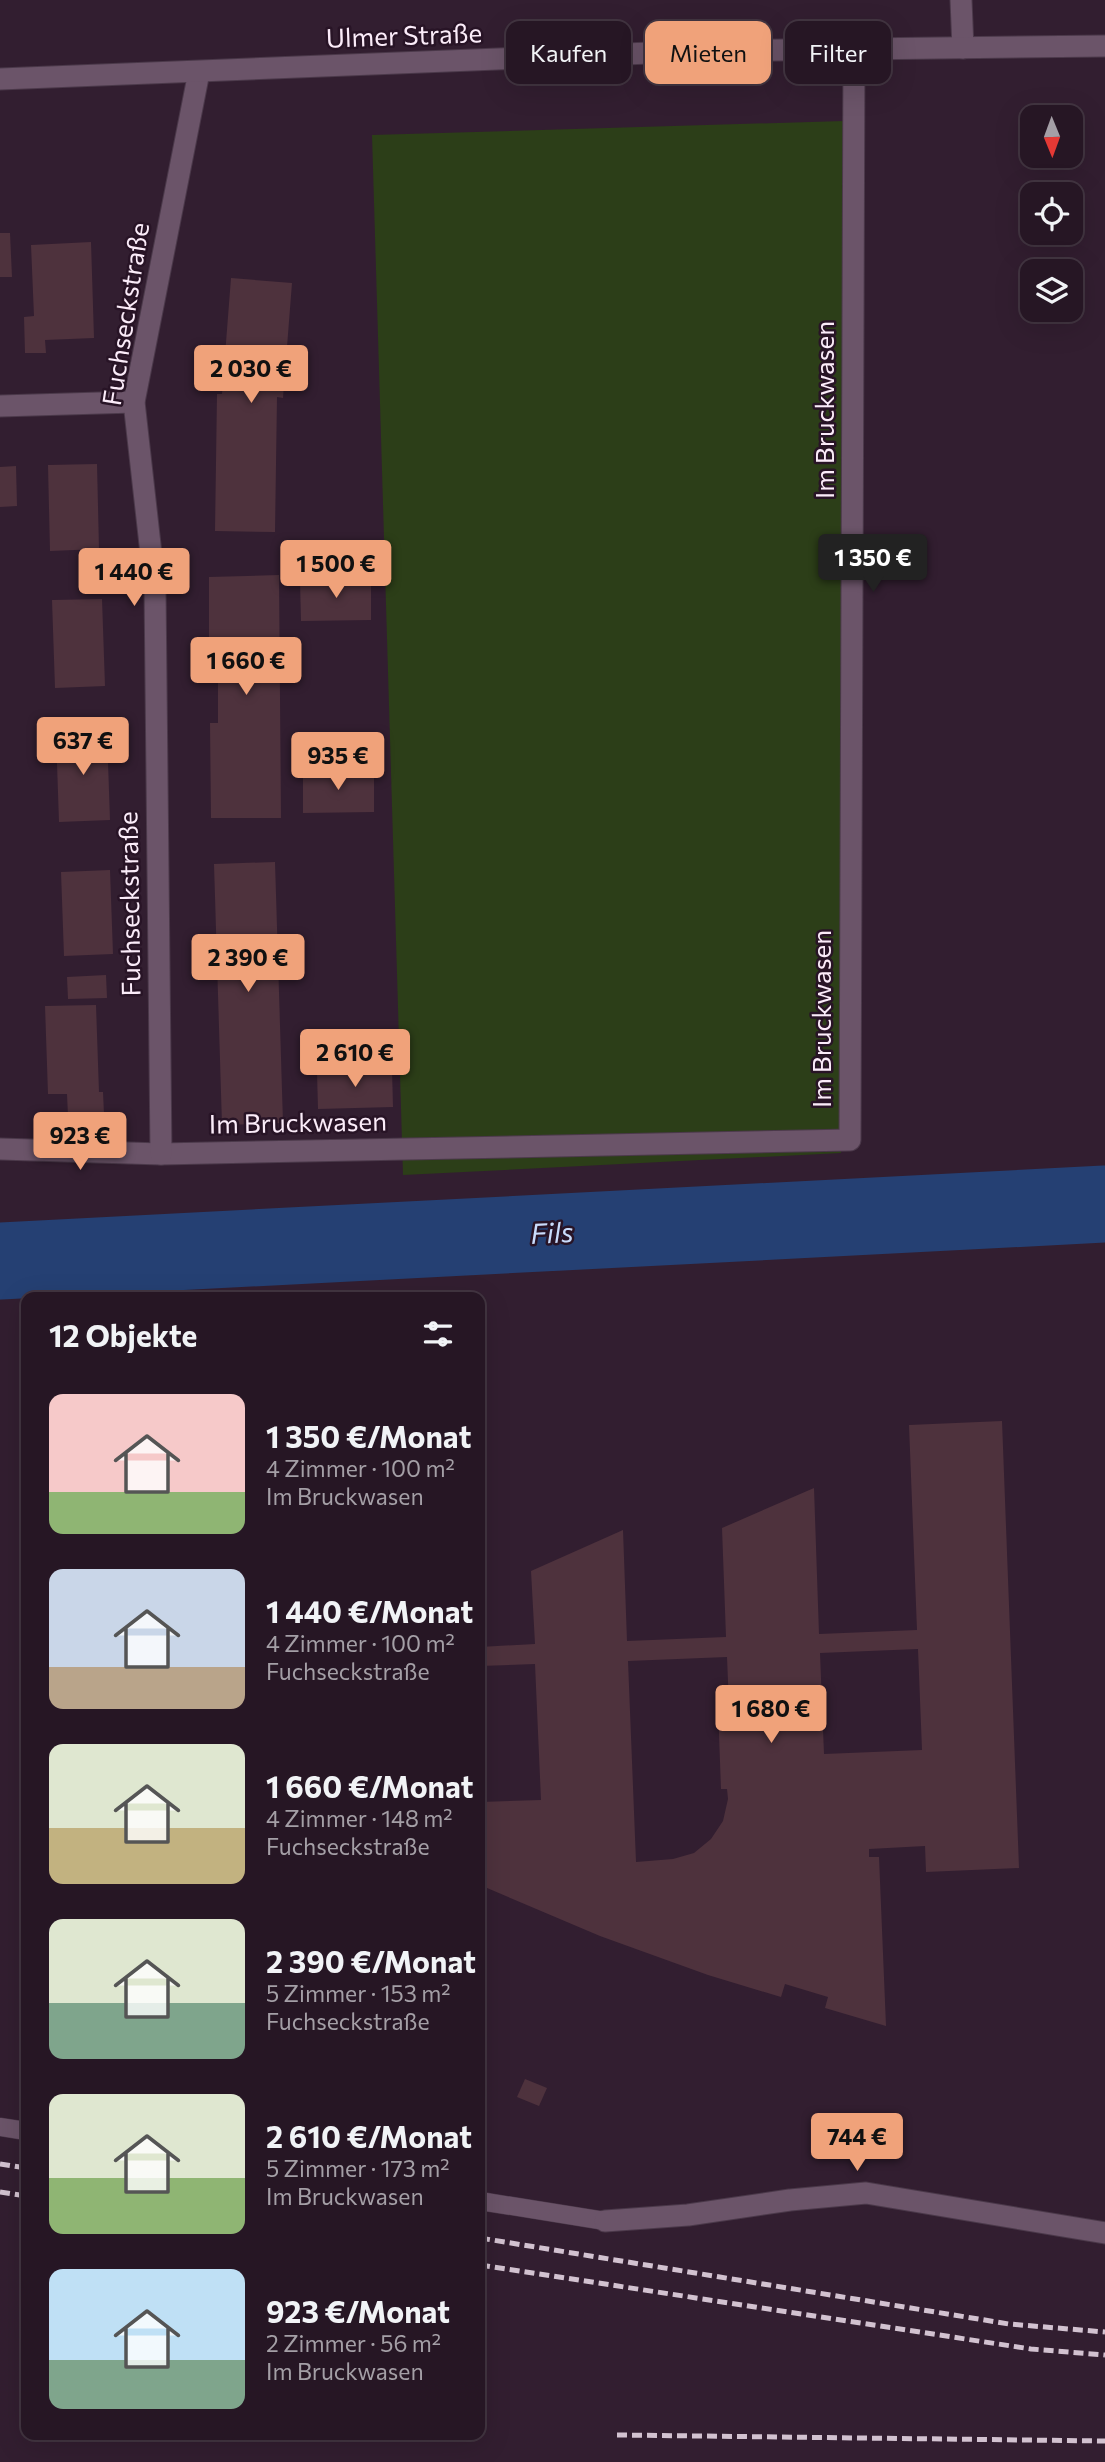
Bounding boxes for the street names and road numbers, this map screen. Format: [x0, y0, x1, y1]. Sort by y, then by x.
street label: Ulmer Straße [325, 16, 483, 53]
street label: Fuchseckstraße [95, 220, 154, 408]
street label: Im Bruckwasen [808, 321, 839, 499]
street label: Fuchseckstraße [111, 811, 146, 997]
street label: Im Bruckwasen [805, 930, 836, 1108]
street label: Im Bruckwasen [209, 1104, 387, 1139]

